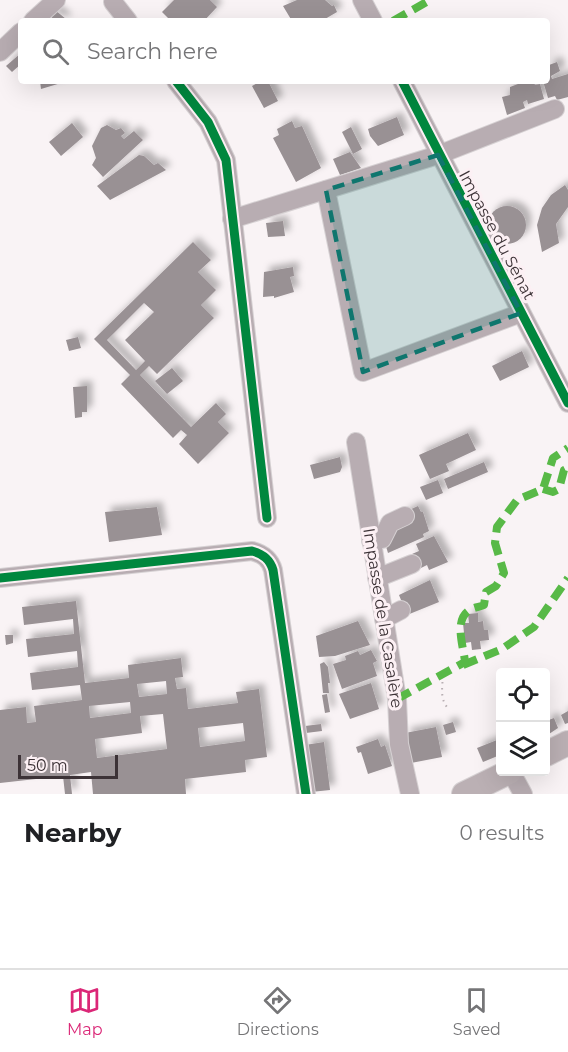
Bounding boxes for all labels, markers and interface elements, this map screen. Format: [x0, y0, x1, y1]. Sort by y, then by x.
search box [18, 18, 550, 84]
icon: search [39, 35, 72, 68]
text: Search here [87, 38, 218, 65]
street label: Impasse du Sénat [455, 167, 539, 303]
street label: Impasse de la Casalère [359, 527, 407, 709]
map controls [496, 668, 550, 776]
button: locate [496, 668, 550, 722]
button: layers [496, 722, 550, 776]
scale bar [18, 752, 118, 780]
text: 50 m [27, 756, 68, 775]
text: Nearby [24, 817, 121, 849]
text: 0 results [459, 821, 544, 845]
tab: Map [67, 984, 103, 1039]
tab: Directions [237, 984, 319, 1039]
tab: Saved [453, 984, 501, 1039]

